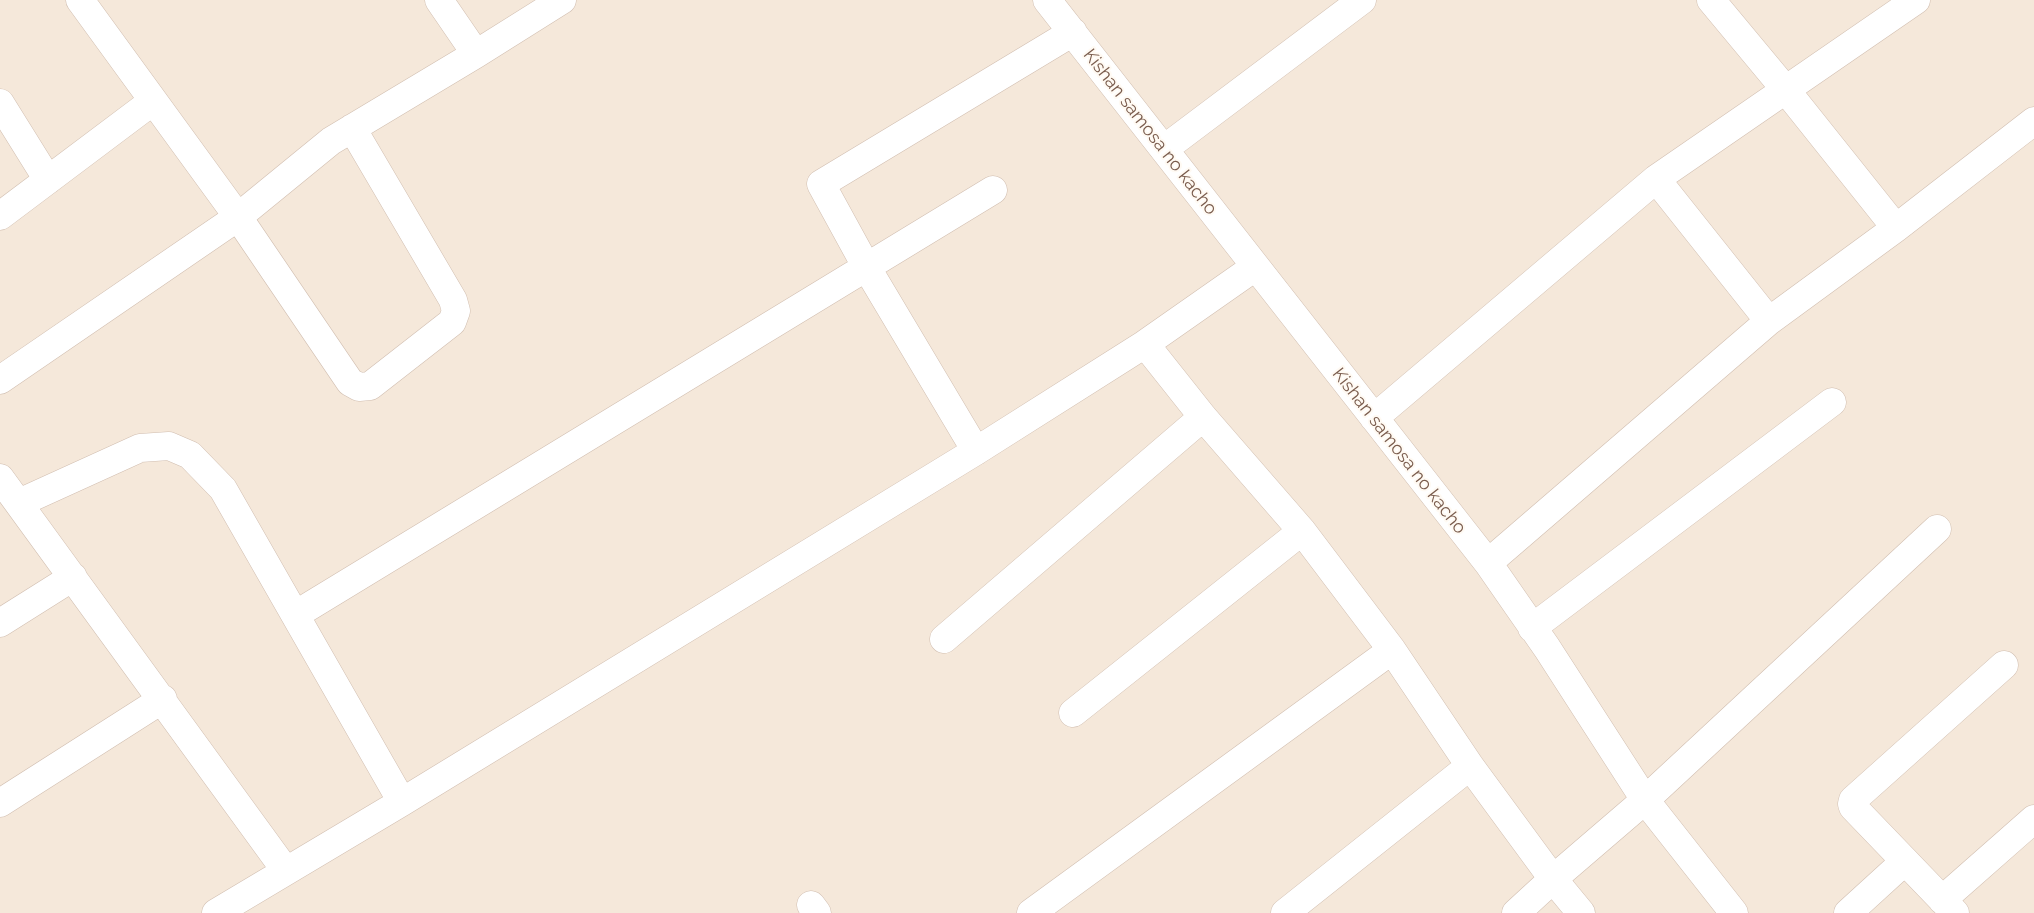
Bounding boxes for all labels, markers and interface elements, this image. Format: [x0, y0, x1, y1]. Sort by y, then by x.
street label: Kishan samosa no kacho [1079, 45, 1221, 219]
street label: Kishan samosa no kacho [1328, 364, 1470, 538]

